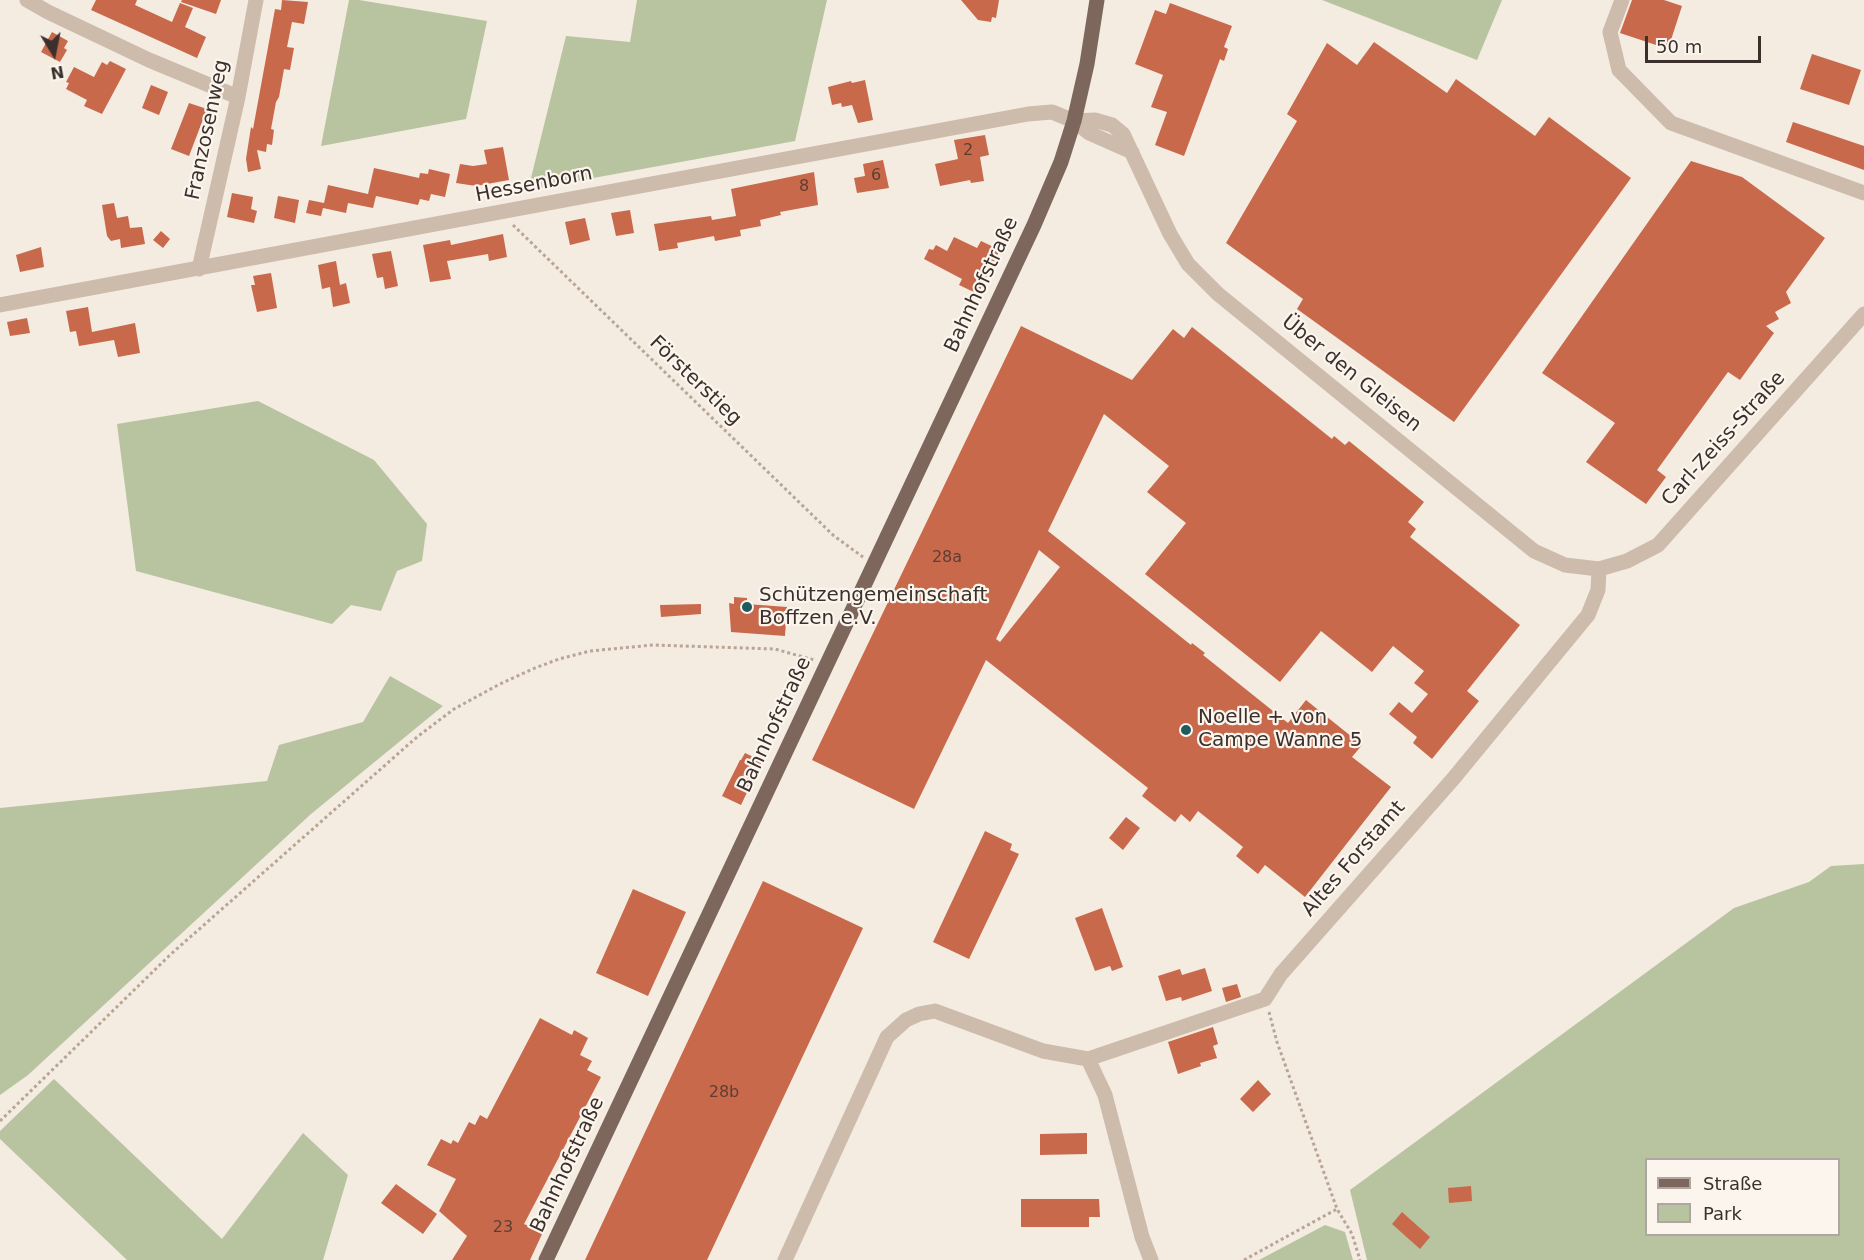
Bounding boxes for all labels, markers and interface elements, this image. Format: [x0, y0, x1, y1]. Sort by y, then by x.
north arrow [24, 24, 84, 84]
scale bar [1648, 24, 1764, 62]
text: 50 m [1656, 36, 1702, 57]
street label: Franzosenweg [181, 58, 235, 202]
text: N [49, 62, 65, 83]
house number: 2 [963, 141, 973, 161]
street label: Hessenborn [473, 162, 595, 208]
house number: 6 [871, 166, 881, 186]
house number: 8 [799, 177, 809, 197]
street label: Bahnhofstraße [940, 213, 1024, 357]
street label: Über den Gleisen [1276, 310, 1426, 438]
street label: Försterstieg [644, 331, 746, 431]
street label: Carl-Zeiss-Straße [1657, 367, 1791, 511]
house number: 28a [932, 548, 962, 568]
place label: Schützengemeinschaft Boffzen e.V. [759, 584, 987, 631]
marker: Schützengemeinschaft Boffzen e.V. [740, 600, 754, 614]
street label: Bahnhofstraße [733, 653, 817, 797]
place label: Noelle + von Campe Wanne 5 [1198, 706, 1363, 753]
marker: Noelle + von Campe Wanne 5 [1179, 723, 1193, 737]
street label: Altes Forstamt [1297, 796, 1411, 922]
house number: 28b [709, 1083, 739, 1103]
street label: Bahnhofstraße [526, 1093, 610, 1237]
legend [1645, 1158, 1840, 1236]
text: Straße [1703, 1173, 1762, 1194]
text: Park [1703, 1203, 1742, 1224]
house number: 23 [493, 1218, 513, 1238]

